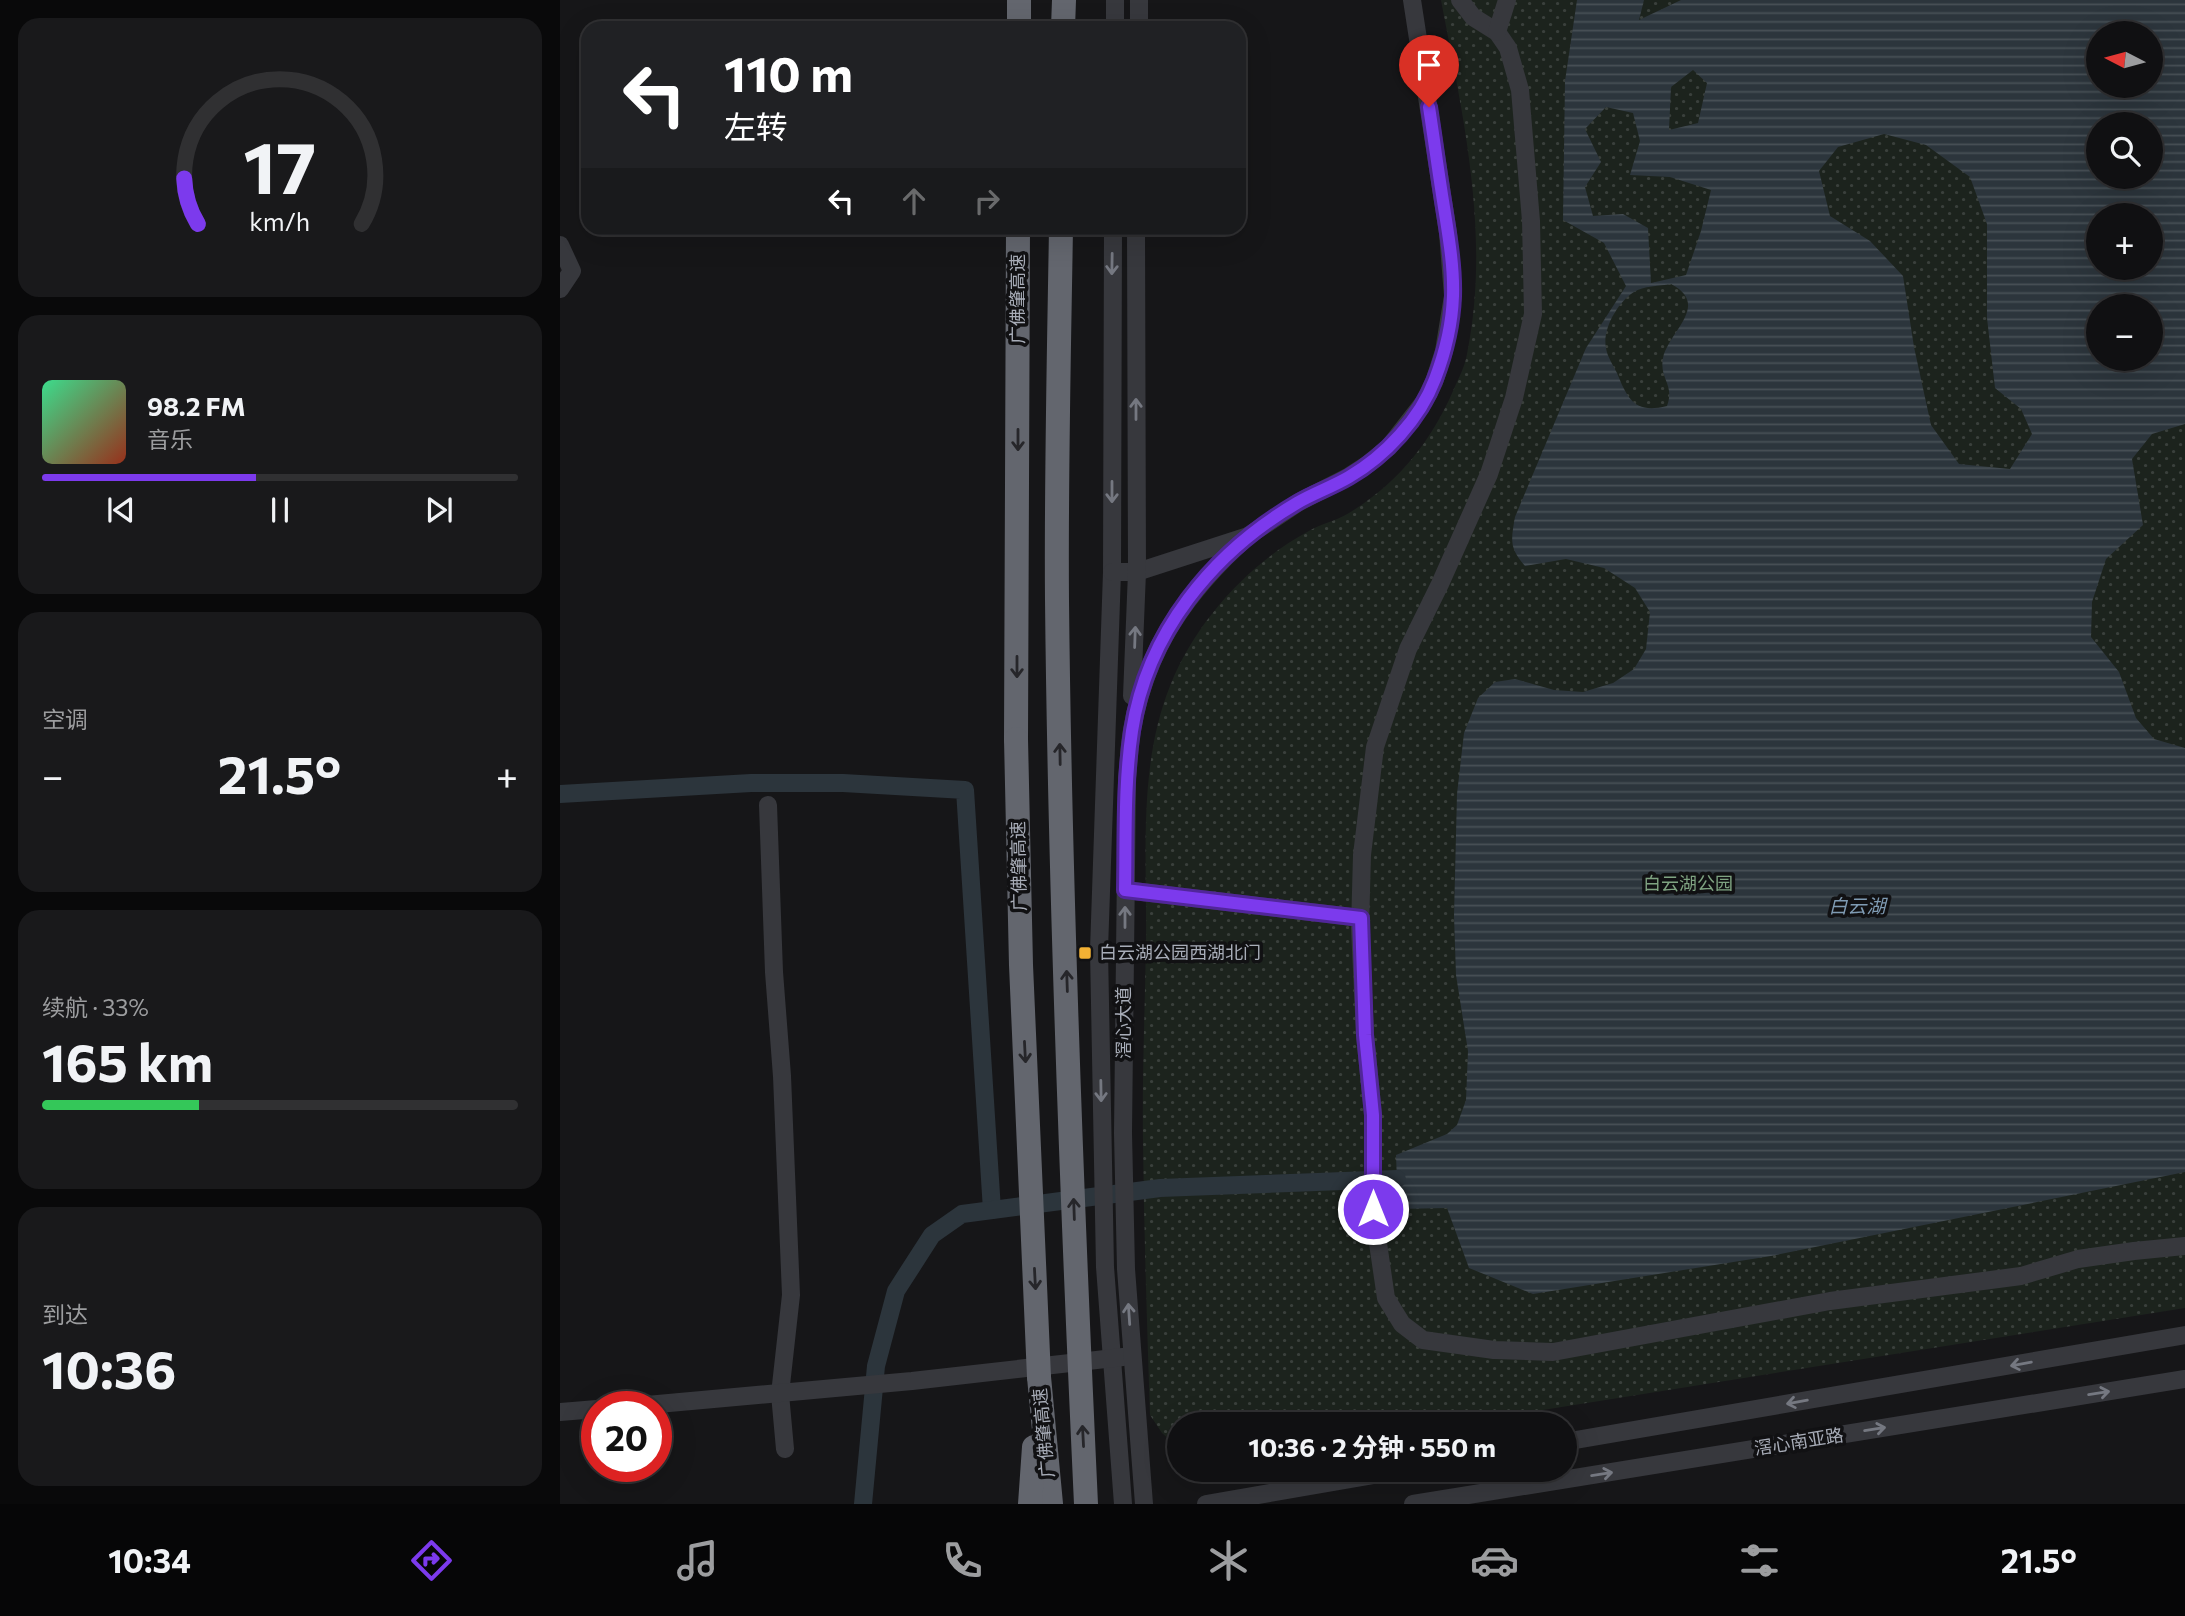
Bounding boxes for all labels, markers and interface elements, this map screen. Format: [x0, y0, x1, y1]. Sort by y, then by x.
north arrow [2086, 21, 2163, 98]
map controls [2086, 21, 2163, 371]
pin [1399, 35, 1459, 107]
text: 110 m [724, 42, 853, 102]
icon: arrive [1410, 46, 1448, 84]
icon: left [609, 49, 700, 140]
text: 左转 [724, 106, 788, 146]
button: search [2086, 112, 2163, 189]
text: 17 [244, 120, 316, 209]
icon: left [822, 182, 860, 220]
icon: ahead [895, 182, 933, 220]
icon: right [968, 182, 1006, 220]
button: + [2086, 203, 2163, 280]
text: km/h [250, 205, 310, 235]
one-way arrow [1105, 252, 1119, 275]
street label: 广佛肇高速 [1006, 254, 1028, 344]
button: − [2086, 294, 2163, 371]
text: 98.2 FM [147, 390, 245, 421]
one-way arrow [1129, 398, 1143, 421]
text: 音乐 [147, 425, 193, 453]
one-way arrow [1011, 428, 1025, 451]
one-way arrow [1105, 480, 1119, 503]
icon: previous [102, 491, 140, 529]
icon: pause [261, 491, 299, 529]
icon: next [420, 491, 458, 529]
one-way arrow [1128, 625, 1141, 648]
one-way arrow [1010, 656, 1023, 679]
text: 空调 [42, 705, 88, 733]
text: 21.5° [218, 741, 341, 805]
one-way arrow [1054, 742, 1067, 765]
text: − [42, 751, 64, 798]
text: + [496, 751, 518, 798]
street label: 广佛肇高速 [1006, 821, 1030, 911]
park label: 白云湖公园 [1643, 872, 1733, 894]
water label: 白云湖 [1828, 894, 1888, 917]
one-way arrow [1118, 906, 1132, 929]
place label: 白云湖公园西湖北门 [1099, 941, 1261, 963]
marker: 白云湖公园西湖北门 [1077, 945, 1093, 961]
one-way arrow [1060, 970, 1073, 993]
street label: 滘心大道 [1112, 987, 1134, 1059]
text: 续航 · 33% [42, 993, 149, 1021]
text: 165 km [42, 1029, 213, 1093]
one-way arrow [1019, 1040, 1032, 1063]
one-way arrow [1095, 1079, 1108, 1102]
position arrow [1336, 1172, 1410, 1246]
one-way arrow [1067, 1197, 1080, 1220]
one-way arrow [1029, 1267, 1042, 1290]
text: 到达 [42, 1300, 88, 1328]
one-way arrow [1122, 1303, 1135, 1326]
text: 10:36 [42, 1336, 176, 1400]
one-way arrow [2010, 1358, 2033, 1371]
one-way arrow [2087, 1386, 2110, 1399]
street label: 广佛肇高速 [1028, 1387, 1058, 1479]
speed limit sign: 20 [581, 1391, 672, 1482]
one-way arrow [1786, 1396, 1809, 1409]
one-way arrow [1863, 1422, 1885, 1435]
street label: 滘心南亚路 [1753, 1423, 1845, 1459]
one-way arrow [1076, 1425, 1089, 1448]
text: 10:36 · 2 分钟 · 550 m [1248, 1431, 1496, 1462]
one-way arrow [1590, 1467, 1612, 1480]
icon: directions [407, 1536, 456, 1585]
icon: music [673, 1536, 722, 1585]
icon: phone [938, 1536, 987, 1585]
icon: climate [1204, 1536, 1253, 1585]
icon: car [1470, 1536, 1519, 1585]
icon: filters [1735, 1536, 1784, 1585]
text: 10:34 [108, 1540, 191, 1580]
text: 21.5° [2001, 1540, 2077, 1580]

